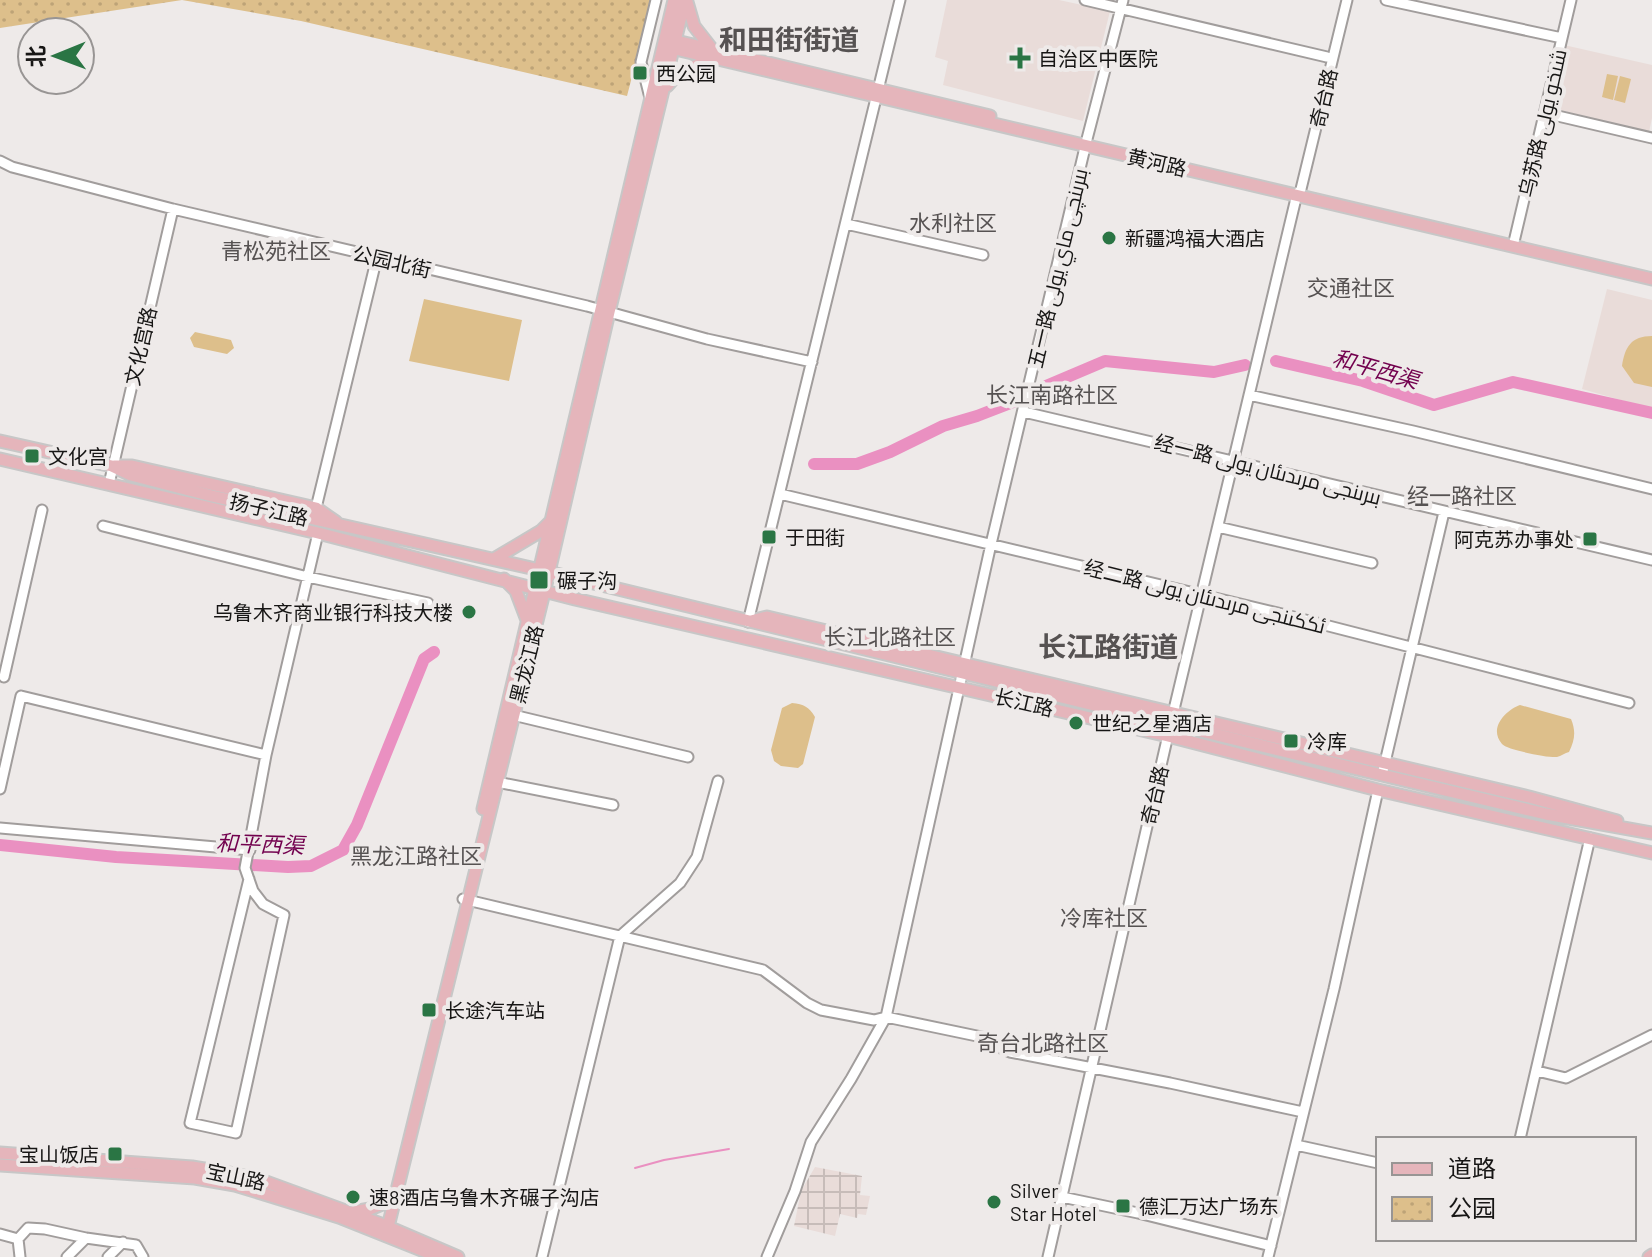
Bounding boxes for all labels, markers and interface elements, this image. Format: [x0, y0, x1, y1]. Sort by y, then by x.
north arrow [16, 16, 96, 96]
district label: 和田街街道 [719, 22, 859, 56]
text: 北 [22, 45, 48, 68]
place label: 自治区中医院 [1038, 46, 1158, 70]
marker: 自治区中医院 [1009, 47, 1031, 69]
street label: 乌苏路 شىخو يولى [1513, 47, 1573, 200]
place label: 西公园 [656, 61, 716, 85]
marker: 西公园 [631, 64, 649, 82]
street label: 奇台路 [1305, 66, 1341, 130]
street label: 黄河路 [1125, 144, 1189, 180]
street label: 五一路 بىرىنچى ماي يولى [1022, 166, 1097, 371]
district label: 水利社区 [909, 209, 997, 235]
place label: 新疆鸿福大酒店 [1125, 226, 1265, 250]
marker: 新疆鸿福大酒店 [1100, 229, 1118, 247]
district label: 青松苑社区 [221, 237, 331, 263]
street label: 公园北街 [350, 240, 434, 282]
district label: 交通社区 [1307, 274, 1395, 300]
street label: 文化宫路 [119, 304, 161, 388]
water label: 和平西渠 [1330, 343, 1425, 393]
district label: 长江南路社区 [986, 381, 1118, 407]
street label: 经一路 بىرىنجى مرىدىئان يولى [1152, 429, 1384, 511]
place label: 文化宫 [48, 444, 108, 468]
marker: 文化宫 [23, 447, 41, 465]
district label: 经一路社区 [1407, 482, 1517, 508]
street label: 扬子江路 [227, 488, 311, 530]
place label: 于田街 [785, 525, 845, 549]
place label: 阿克苏办事处 [1454, 527, 1574, 551]
marker: 于田街 [760, 528, 778, 546]
marker: 阿克苏办事处 [1581, 530, 1599, 548]
street label: 经二路 ئككىنجى مرىدىئان يولى [1081, 554, 1328, 640]
place label: 碾子沟 [557, 568, 617, 592]
marker: 碾子沟 [528, 569, 550, 591]
place label: 乌鲁木齐商业银行科技大楼 [213, 600, 453, 624]
marker: 乌鲁木齐商业银行科技大楼 [460, 603, 478, 621]
street label: 黑龙江路 [505, 622, 547, 706]
district label: 长江北路社区 [824, 623, 956, 649]
district label: 长江路街道 [1038, 629, 1178, 663]
street label: 长江路 [992, 684, 1056, 720]
place label: 世纪之星酒店 [1092, 711, 1212, 735]
marker: 世纪之星酒店 [1067, 714, 1085, 732]
place label: 冷库 [1307, 729, 1347, 753]
marker: 冷库 [1282, 732, 1300, 750]
street label: 奇台路 [1136, 763, 1172, 827]
water label: 和平西渠 [216, 828, 307, 858]
district label: 黑龙江路社区 [350, 842, 482, 868]
district label: 冷库社区 [1060, 904, 1148, 930]
place label: 长途汽车站 [445, 998, 545, 1022]
marker: 长途汽车站 [420, 1001, 438, 1019]
district label: 奇台北路社区 [977, 1029, 1109, 1055]
legend [1376, 1137, 1636, 1241]
place label: 宝山饭店 [19, 1142, 99, 1166]
marker: 宝山饭店 [106, 1145, 124, 1163]
text: 道路 [1448, 1153, 1496, 1182]
street label: 宝山路 [204, 1158, 268, 1194]
place label: Silver Star Hotel [1010, 1178, 1097, 1225]
place label: 速8酒店乌鲁木齐碾子沟店 [369, 1185, 599, 1209]
marker: 速8酒店乌鲁木齐碾子沟店 [344, 1188, 362, 1206]
marker: Silver Star Hotel [985, 1193, 1003, 1211]
text: 公园 [1448, 1193, 1496, 1222]
place label: 德汇万达广场东 [1139, 1194, 1279, 1218]
marker: 德汇万达广场东 [1114, 1197, 1132, 1215]

